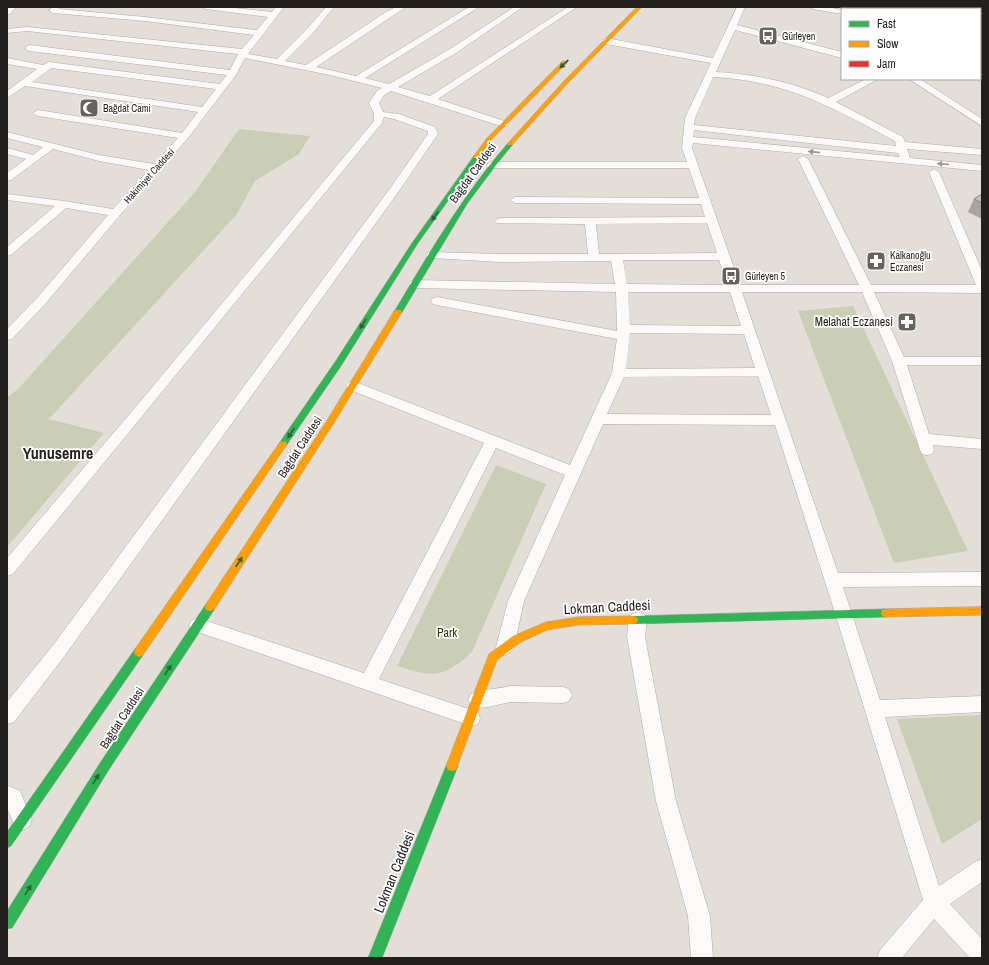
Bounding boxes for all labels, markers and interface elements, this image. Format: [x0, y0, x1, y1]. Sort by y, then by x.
legend [841, 8, 981, 80]
text: Fast [877, 16, 896, 32]
bus stop icon: Gürleyen [757, 25, 779, 47]
place label: Gürleyen [782, 30, 815, 43]
text: Slow [877, 36, 899, 52]
text: Jam [877, 56, 896, 72]
one-way arrow [559, 59, 569, 69]
mosque icon: Bağdat Cami [78, 97, 100, 119]
place label: Bağdat Cami [103, 102, 151, 115]
street label: Bağdat Caddesi [446, 140, 500, 206]
street label: Hakimiyet Caddesi [121, 146, 177, 206]
one-way arrow [808, 148, 820, 155]
one-way arrow [937, 161, 949, 168]
one-way arrow [431, 210, 439, 221]
place label: Kalkanoğlu Eczanesi [890, 249, 931, 274]
pharmacy icon: Kalkanoğlu Eczanesi [865, 250, 887, 272]
bus stop icon: Gürleyen 5 [720, 265, 742, 287]
place label: Gürleyen 5 [745, 270, 786, 283]
pharmacy icon: Melahat Eczanesi [896, 311, 918, 333]
place label: Melahat Eczanesi [815, 314, 893, 330]
one-way arrow [360, 319, 367, 330]
street label: Bağdat Caddesi [274, 413, 326, 481]
one-way arrow [287, 427, 295, 438]
district label: Yunusemre [23, 442, 93, 464]
one-way arrow [235, 557, 243, 567]
street label: Lokman Caddesi [563, 596, 651, 618]
park label: Park [437, 625, 457, 641]
one-way arrow [164, 665, 171, 676]
street label: Bağdat Caddesi [96, 684, 148, 752]
one-way arrow [93, 773, 100, 785]
street label: Lokman Caddesi [369, 828, 419, 916]
one-way arrow [24, 884, 31, 896]

